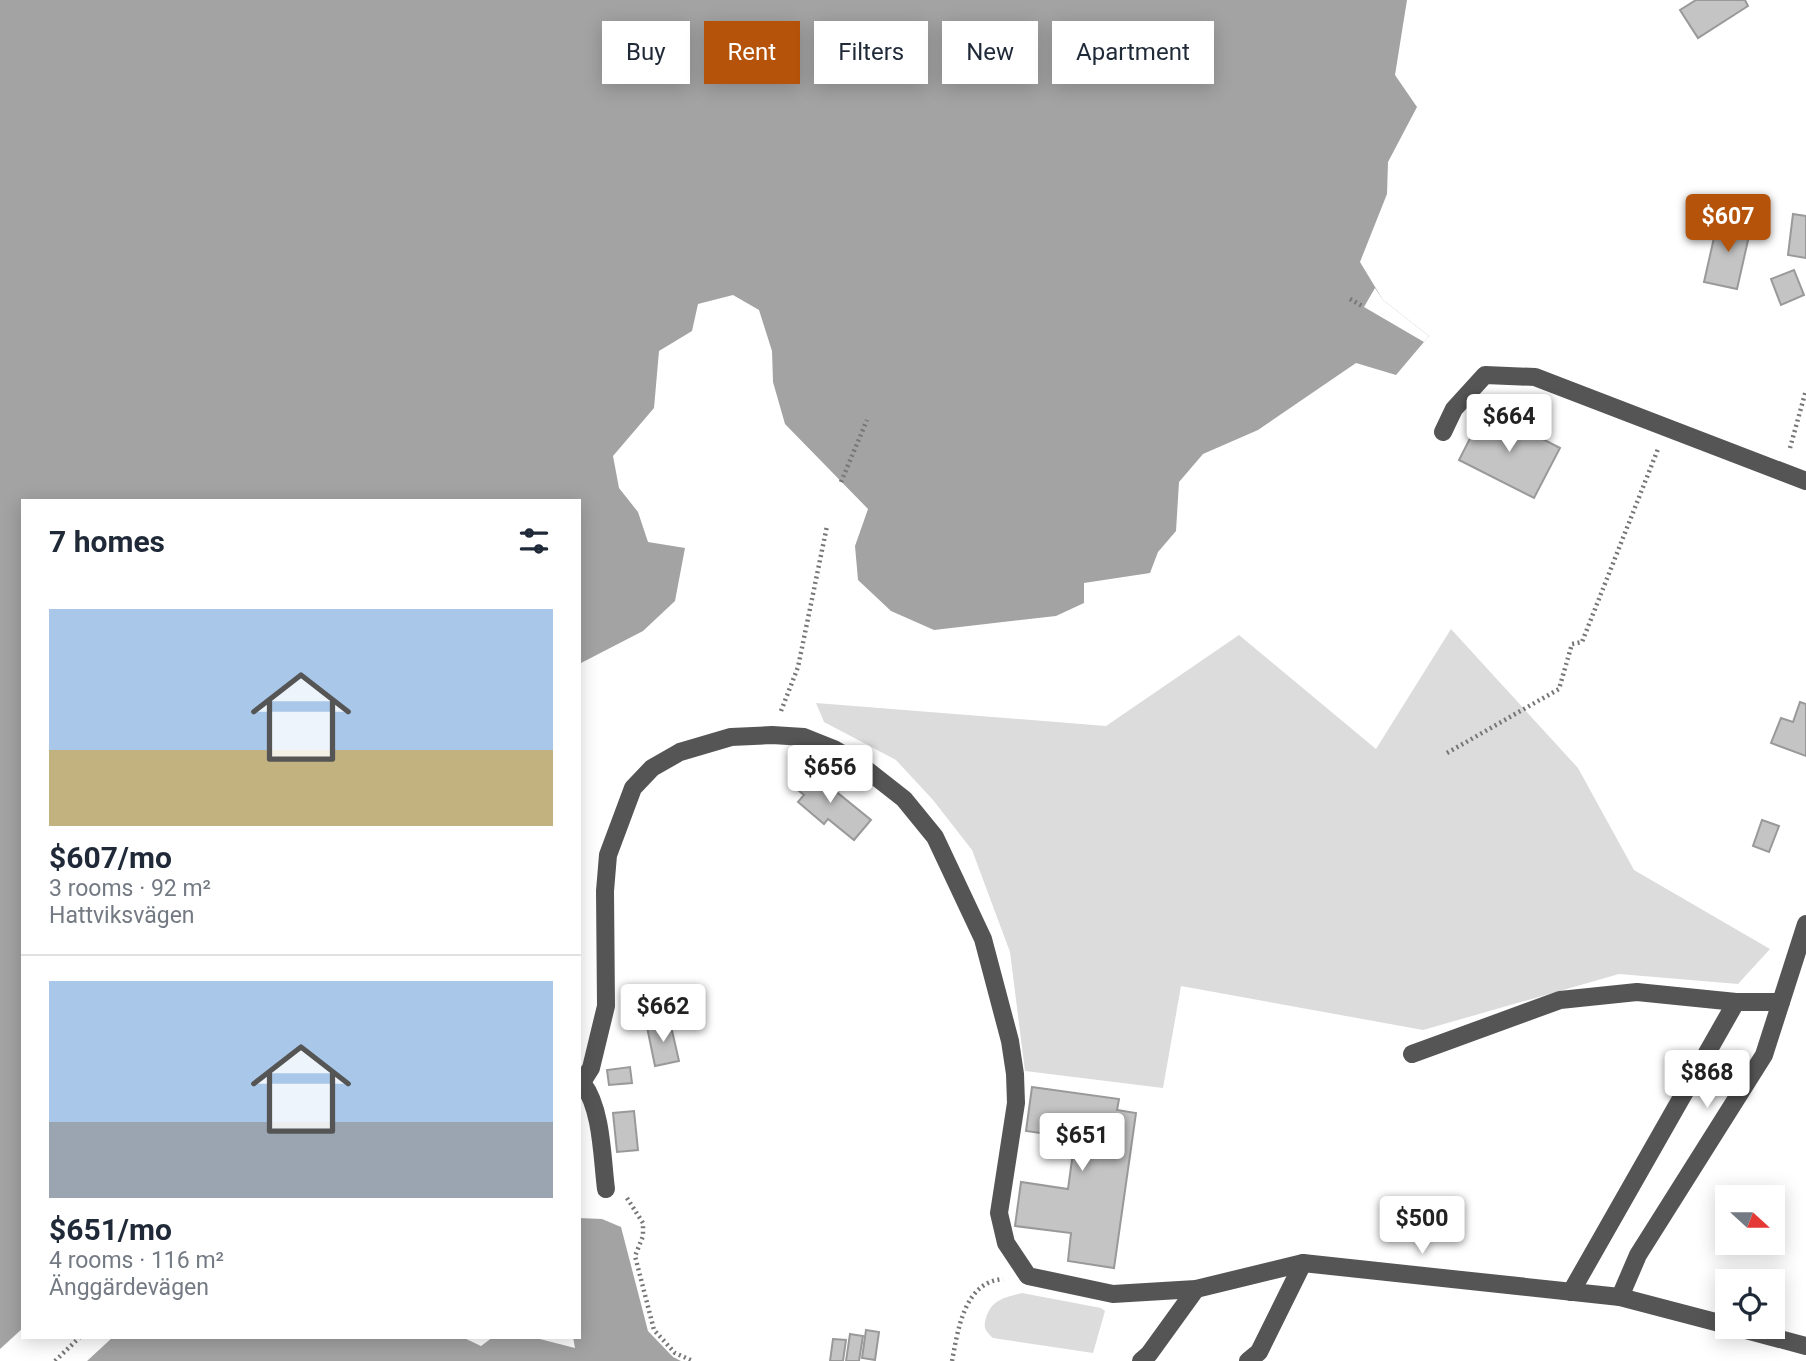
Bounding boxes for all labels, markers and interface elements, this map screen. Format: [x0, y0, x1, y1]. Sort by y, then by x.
chip: Buy [602, 21, 690, 84]
chip: Rent [704, 21, 800, 84]
chip: Filters [814, 21, 928, 84]
chip: New [942, 21, 1038, 84]
chip: Apartment [1052, 21, 1214, 84]
pin: $607 [1687, 194, 1769, 254]
text: $607 [1702, 203, 1754, 230]
pin: $664 [1468, 394, 1550, 454]
text: $664 [1483, 403, 1535, 430]
icon: filters [515, 522, 553, 560]
text: 7 homes [49, 524, 165, 559]
icon: home [238, 654, 364, 780]
pin: $656 [789, 746, 871, 805]
text: $656 [804, 754, 856, 781]
text: $607/mo [49, 840, 172, 875]
text: 3 rooms · 92 m² [49, 875, 211, 902]
text: Hattviksvägen [49, 902, 195, 929]
pin: $662 [622, 984, 704, 1044]
text: $662 [637, 993, 689, 1020]
icon: home [238, 1026, 364, 1152]
pin: $868 [1666, 1050, 1748, 1110]
text: $868 [1681, 1059, 1733, 1086]
pin: $651 [1041, 1114, 1123, 1173]
text: $651 [1056, 1122, 1108, 1149]
north arrow [1715, 1185, 1785, 1255]
map controls [1715, 1185, 1785, 1339]
pin: $500 [1381, 1196, 1463, 1256]
text: $500 [1396, 1205, 1448, 1232]
text: $651/mo [49, 1212, 172, 1247]
text: 4 rooms · 116 m² [49, 1247, 224, 1274]
button: locate [1715, 1269, 1785, 1339]
text: Änggärdevägen [49, 1274, 209, 1301]

